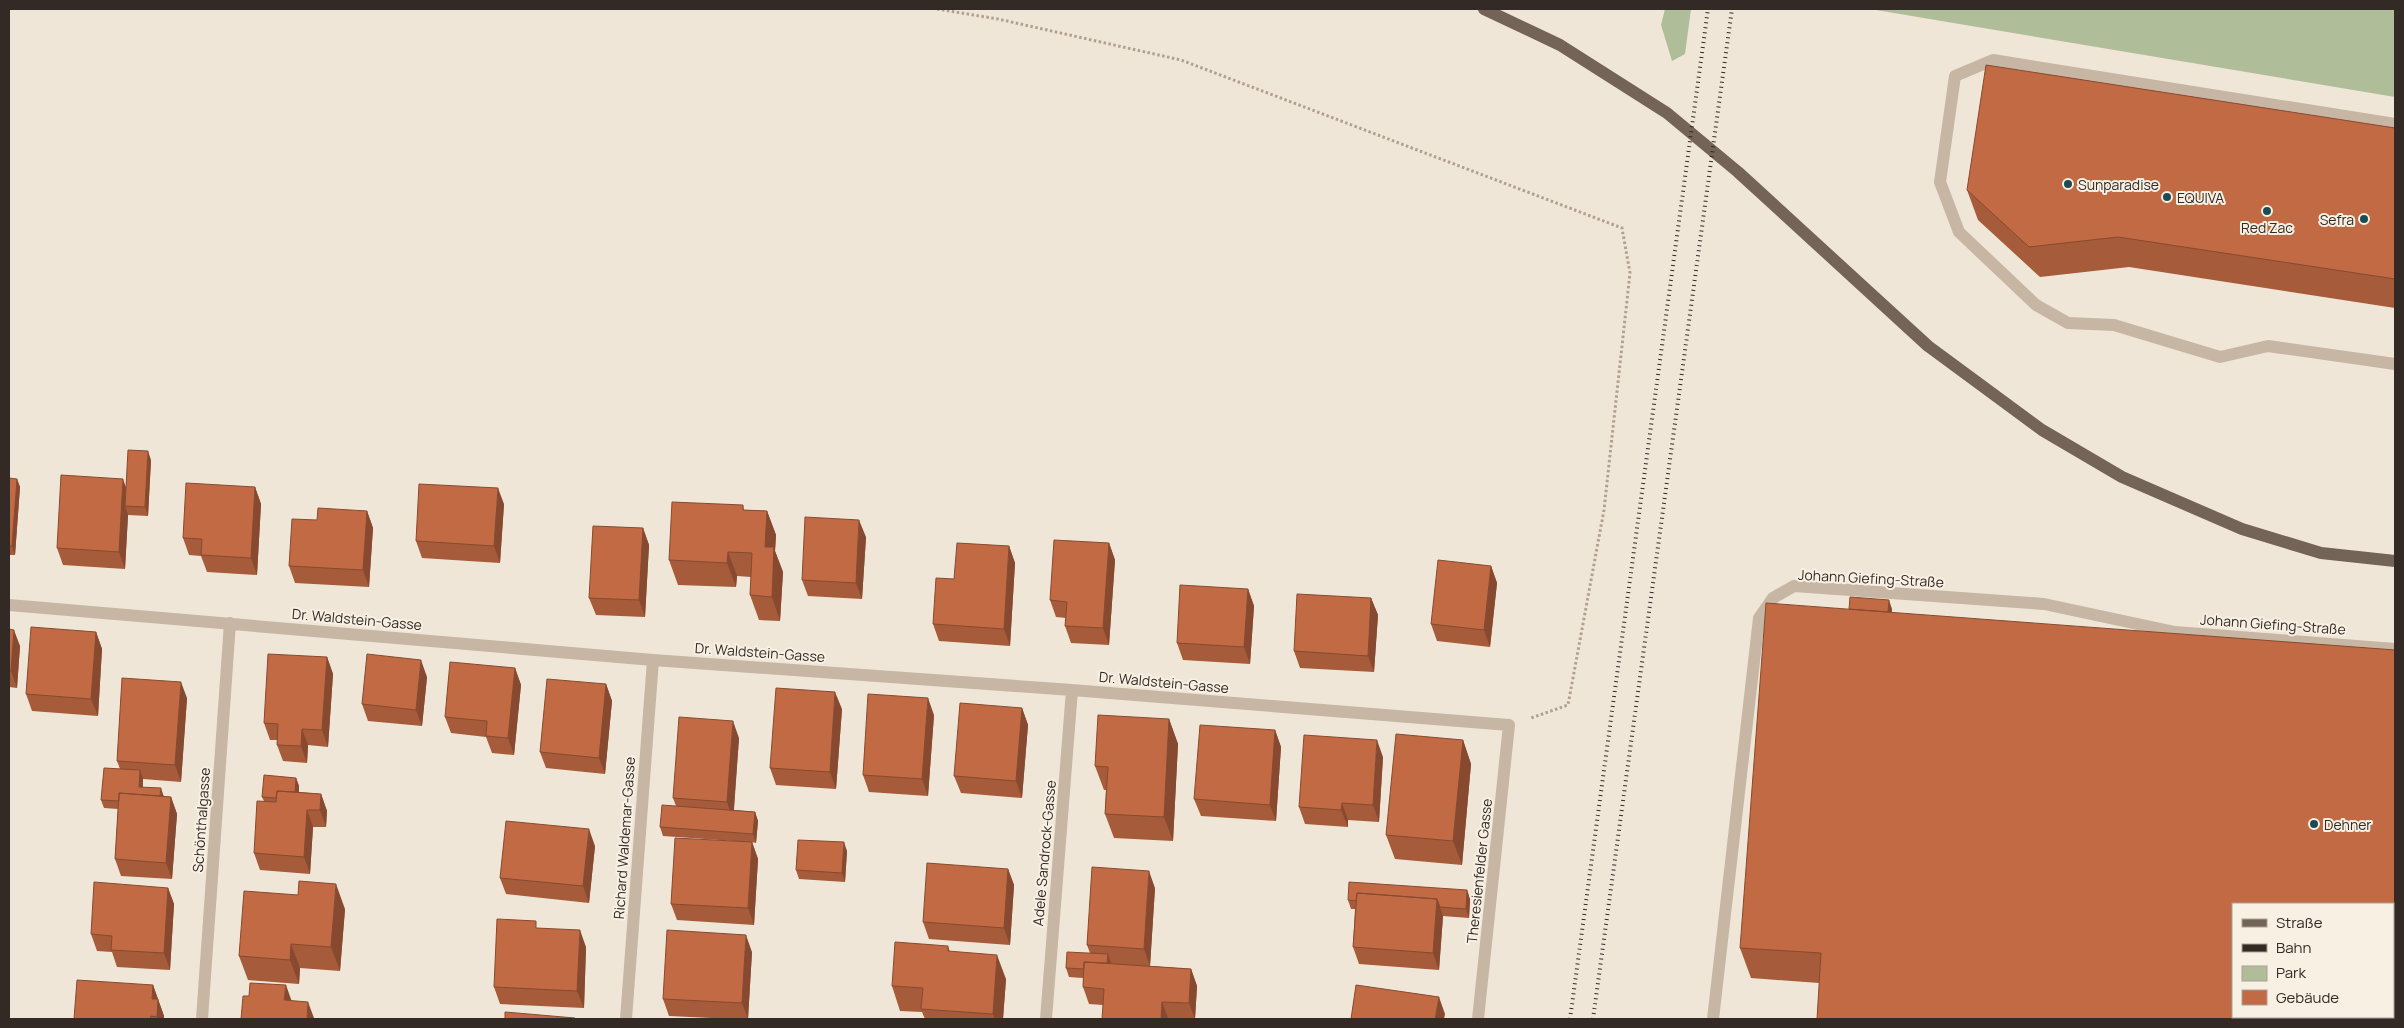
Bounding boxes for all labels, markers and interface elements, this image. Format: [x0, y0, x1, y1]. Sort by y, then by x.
place label: Sunparadise [2078, 175, 2159, 194]
marker: Sunparadise [2062, 178, 2074, 190]
place label: EQUIVA [2177, 188, 2224, 207]
marker: EQUIVA [2161, 191, 2173, 203]
marker: Red Zac [2261, 205, 2273, 217]
place label: Sefra [2320, 210, 2354, 229]
marker: Sefra [2358, 213, 2370, 225]
place label: Red Zac [2241, 218, 2293, 237]
street label: Johann Giefing-Straße [1798, 565, 1944, 591]
street label: Dr. Waldstein-Gasse [291, 604, 423, 634]
street label: Johann Giefing-Straße [2200, 609, 2346, 639]
street label: Dr. Waldstein-Gasse [694, 638, 826, 666]
street label: Dr. Waldstein-Gasse [1098, 667, 1230, 697]
street label: Richard Waldemar-Gasse [609, 756, 639, 920]
street label: Schönthalgasse [188, 767, 214, 873]
street label: Adele Sandrock-Gasse [1028, 779, 1060, 927]
street label: Theresienfelder Gasse [1462, 797, 1496, 945]
place label: Dehner [2324, 815, 2371, 834]
marker: Dehner [2308, 818, 2320, 830]
legend [2232, 903, 2394, 1018]
text: Straße [2276, 912, 2323, 933]
text: Bahn [2276, 937, 2311, 958]
text: Park [2276, 962, 2306, 983]
text: Gebäude [2276, 987, 2339, 1008]

